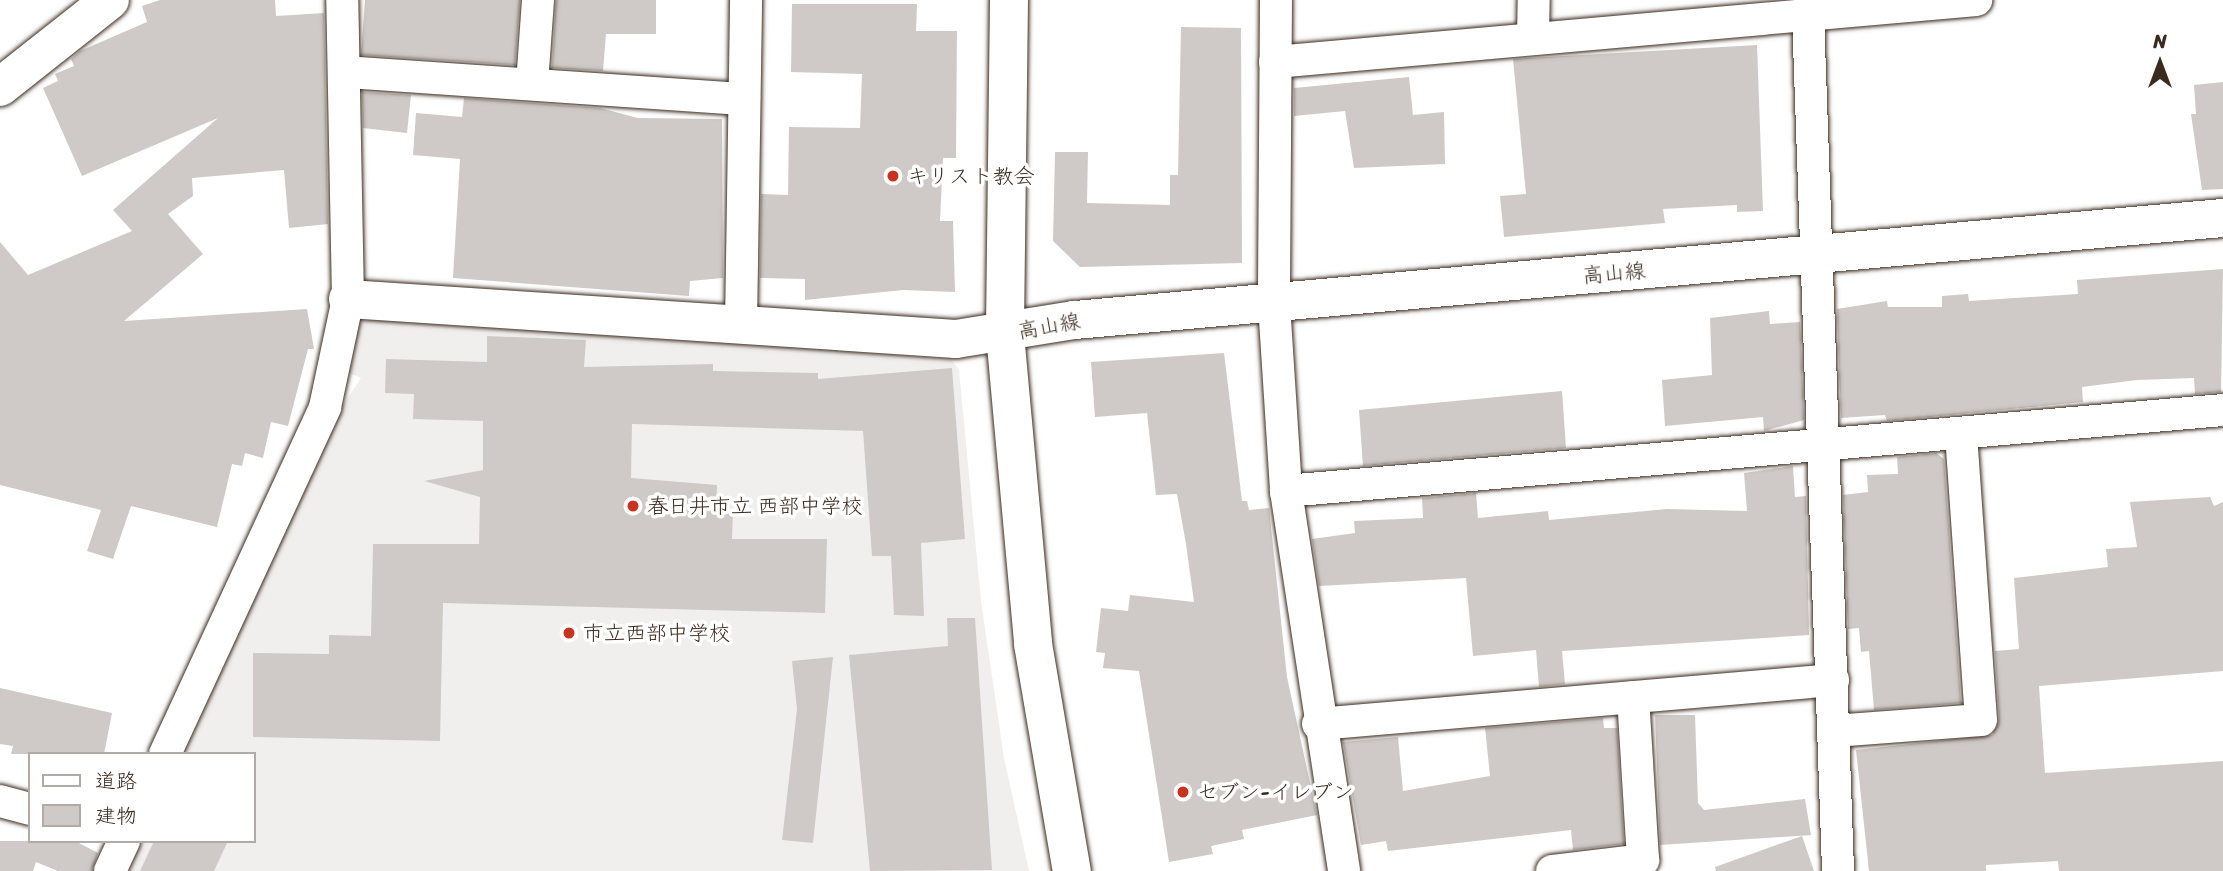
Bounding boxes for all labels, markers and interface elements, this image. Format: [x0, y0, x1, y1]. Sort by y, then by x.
text: N [2153, 25, 2167, 58]
north arrow [2125, 28, 2195, 98]
place label: キリスト教会 [907, 163, 1033, 189]
marker: キリスト教会 [885, 168, 901, 184]
street label: 高山線 [1582, 258, 1646, 288]
street label: 高山線 [1016, 308, 1082, 344]
place label: 春日井市立 西部中学校 [647, 493, 862, 519]
marker: 春日井市立 西部中学校 [625, 498, 641, 514]
place label: 市立西部中学校 [583, 620, 730, 646]
marker: 市立西部中学校 [561, 625, 577, 641]
legend [28, 752, 256, 843]
text: 道路 [95, 762, 137, 800]
place label: セブン-イレブン [1197, 779, 1354, 805]
marker: セブン-イレブン [1175, 784, 1191, 800]
text: 建物 [95, 797, 137, 835]

